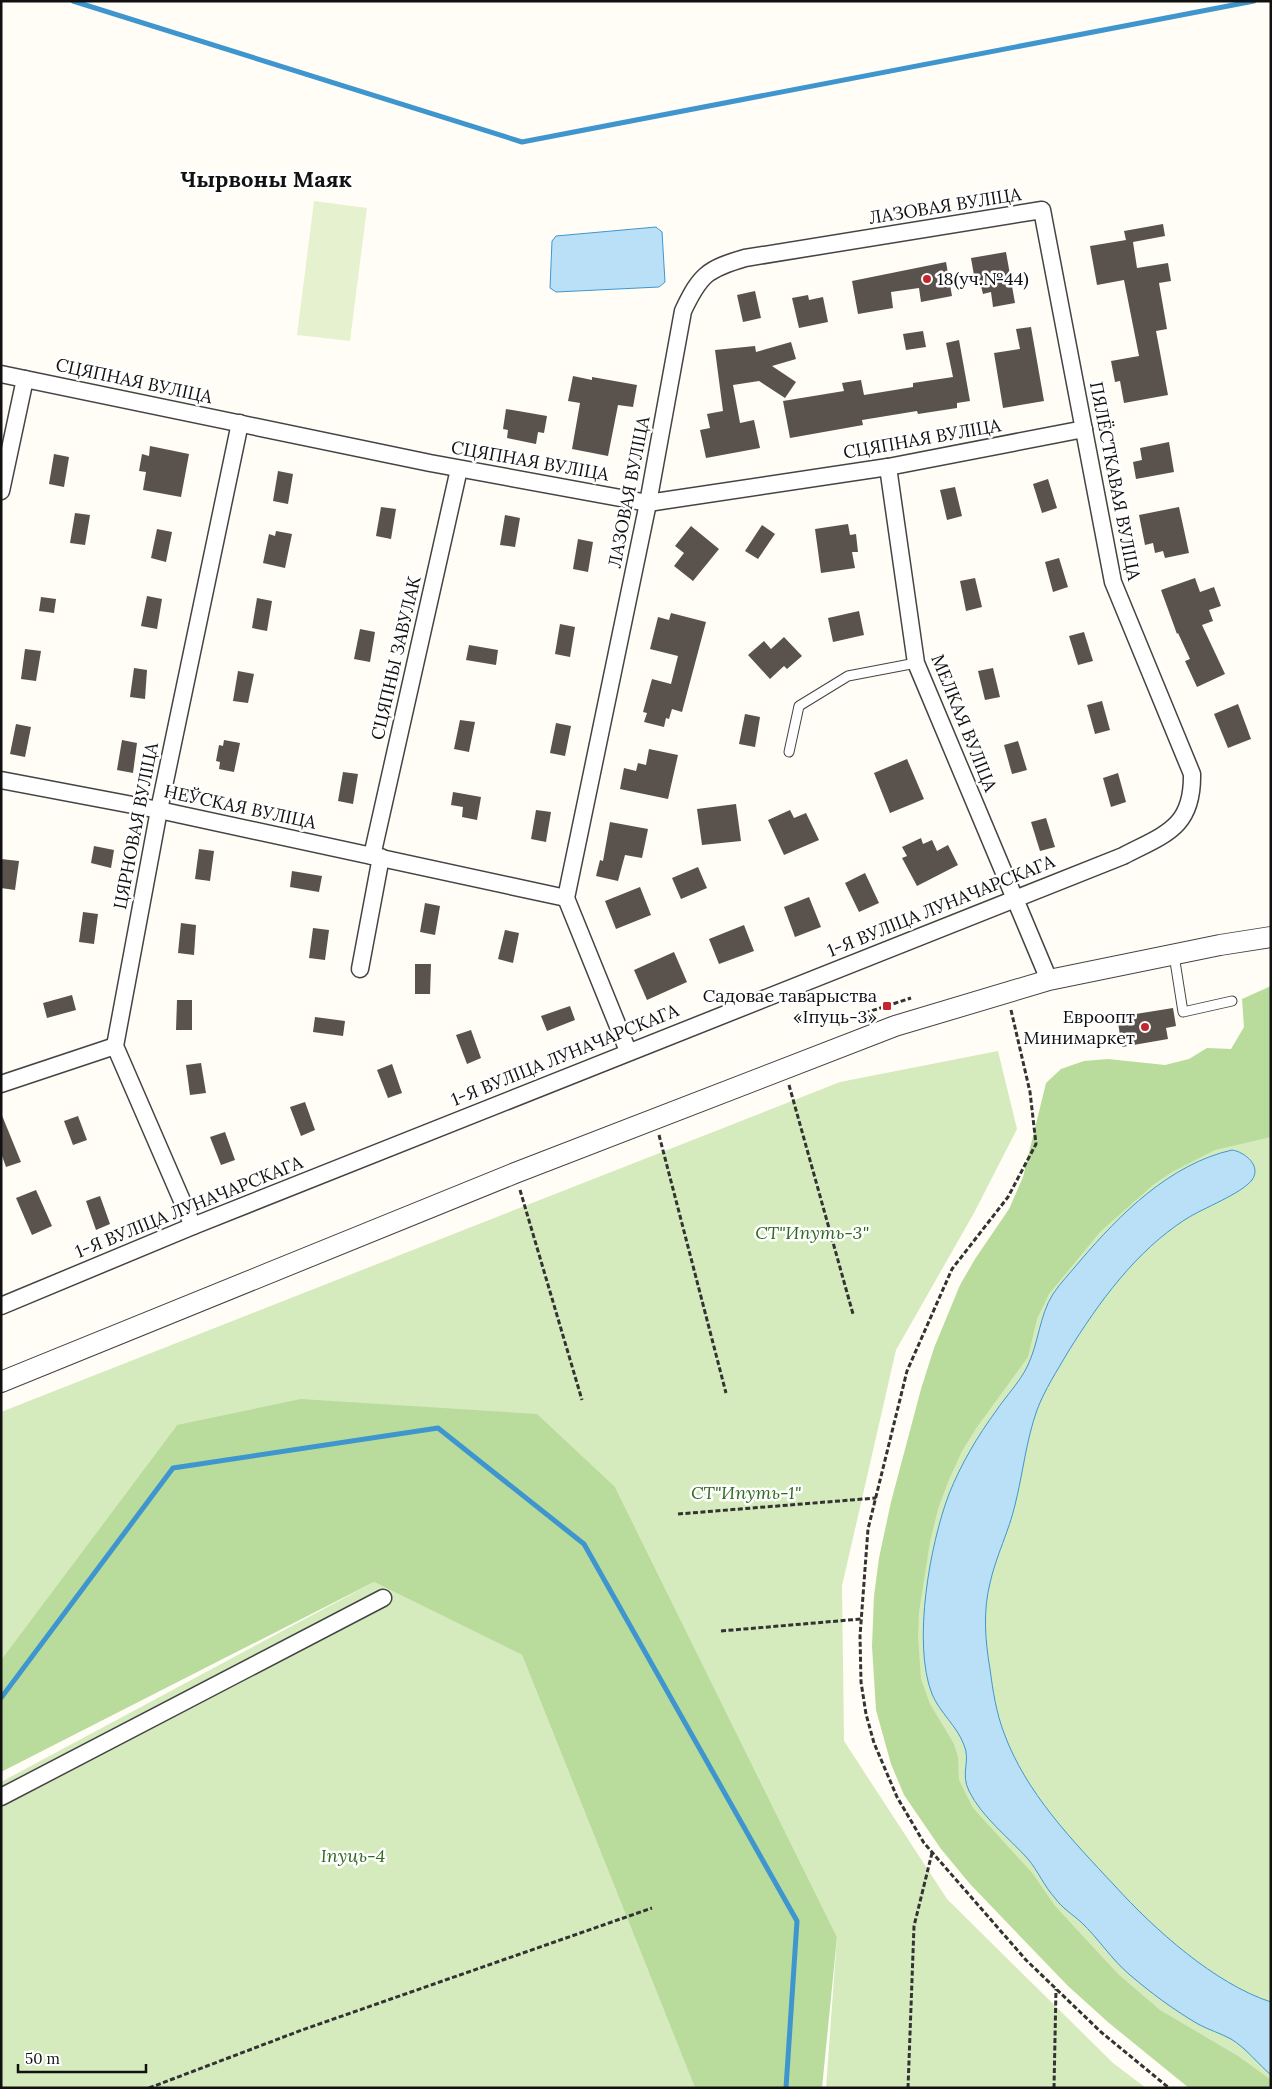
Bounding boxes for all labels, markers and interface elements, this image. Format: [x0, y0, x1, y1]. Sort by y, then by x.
district label: Чырвоны Маяк [180, 165, 352, 193]
street label: ЛАЗОВАЯ ВУЛІЦА [867, 182, 1023, 229]
place label: 18(уч.№44) [937, 267, 1029, 290]
marker: 18(уч.№44) [921, 273, 933, 285]
street label: СЦЯПНАЯ ВУЛІЦА [54, 353, 215, 409]
street label: ПЯЛЁСТКАВАЯ ВУЛІЦА [1085, 379, 1146, 583]
street label: ЛАЗОВАЯ ВУЛІЦА [603, 413, 655, 570]
street label: СЦЯПНАЯ ВУЛІЦА [841, 413, 1003, 464]
street label: СЦЯПНАЯ ВУЛІЦА [449, 435, 611, 486]
street label: СЦЯПНЫ ЗАВУЛАК [365, 573, 426, 742]
street label: МЕЛКАЯ ВУЛІЦА [926, 651, 1003, 796]
street label: ЦЯРНОВАЯ ВУЛІЦА [108, 740, 163, 911]
street label: НЕЎСКАЯ ВУЛІЦА [162, 779, 319, 834]
street label: 1-Я ВУЛІЦА ЛУНАЧАРСКАГА [824, 849, 1059, 962]
place label: Садовае таварыства «Іпуць-3» [703, 984, 877, 1028]
street label: 1-Я ВУЛІЦА ЛУНАЧАРСКАГА [448, 998, 683, 1111]
marker: Садовае таварыства «Іпуць-3» [881, 1000, 893, 1012]
place label: Евроопт Минимаркет [1023, 1005, 1135, 1049]
marker: Евроопт Минимаркет [1139, 1021, 1151, 1033]
street label: 1-Я ВУЛІЦА ЛУНАЧАРСКАГА [72, 1150, 307, 1263]
park label: СТ"Ипуть-3" [755, 1221, 869, 1244]
park label: СТ"Ипуть-1" [691, 1481, 801, 1504]
park label: Іпуць-4 [321, 1844, 385, 1867]
scale bar [18, 2042, 145, 2074]
text: 50 m [25, 2049, 60, 2068]

